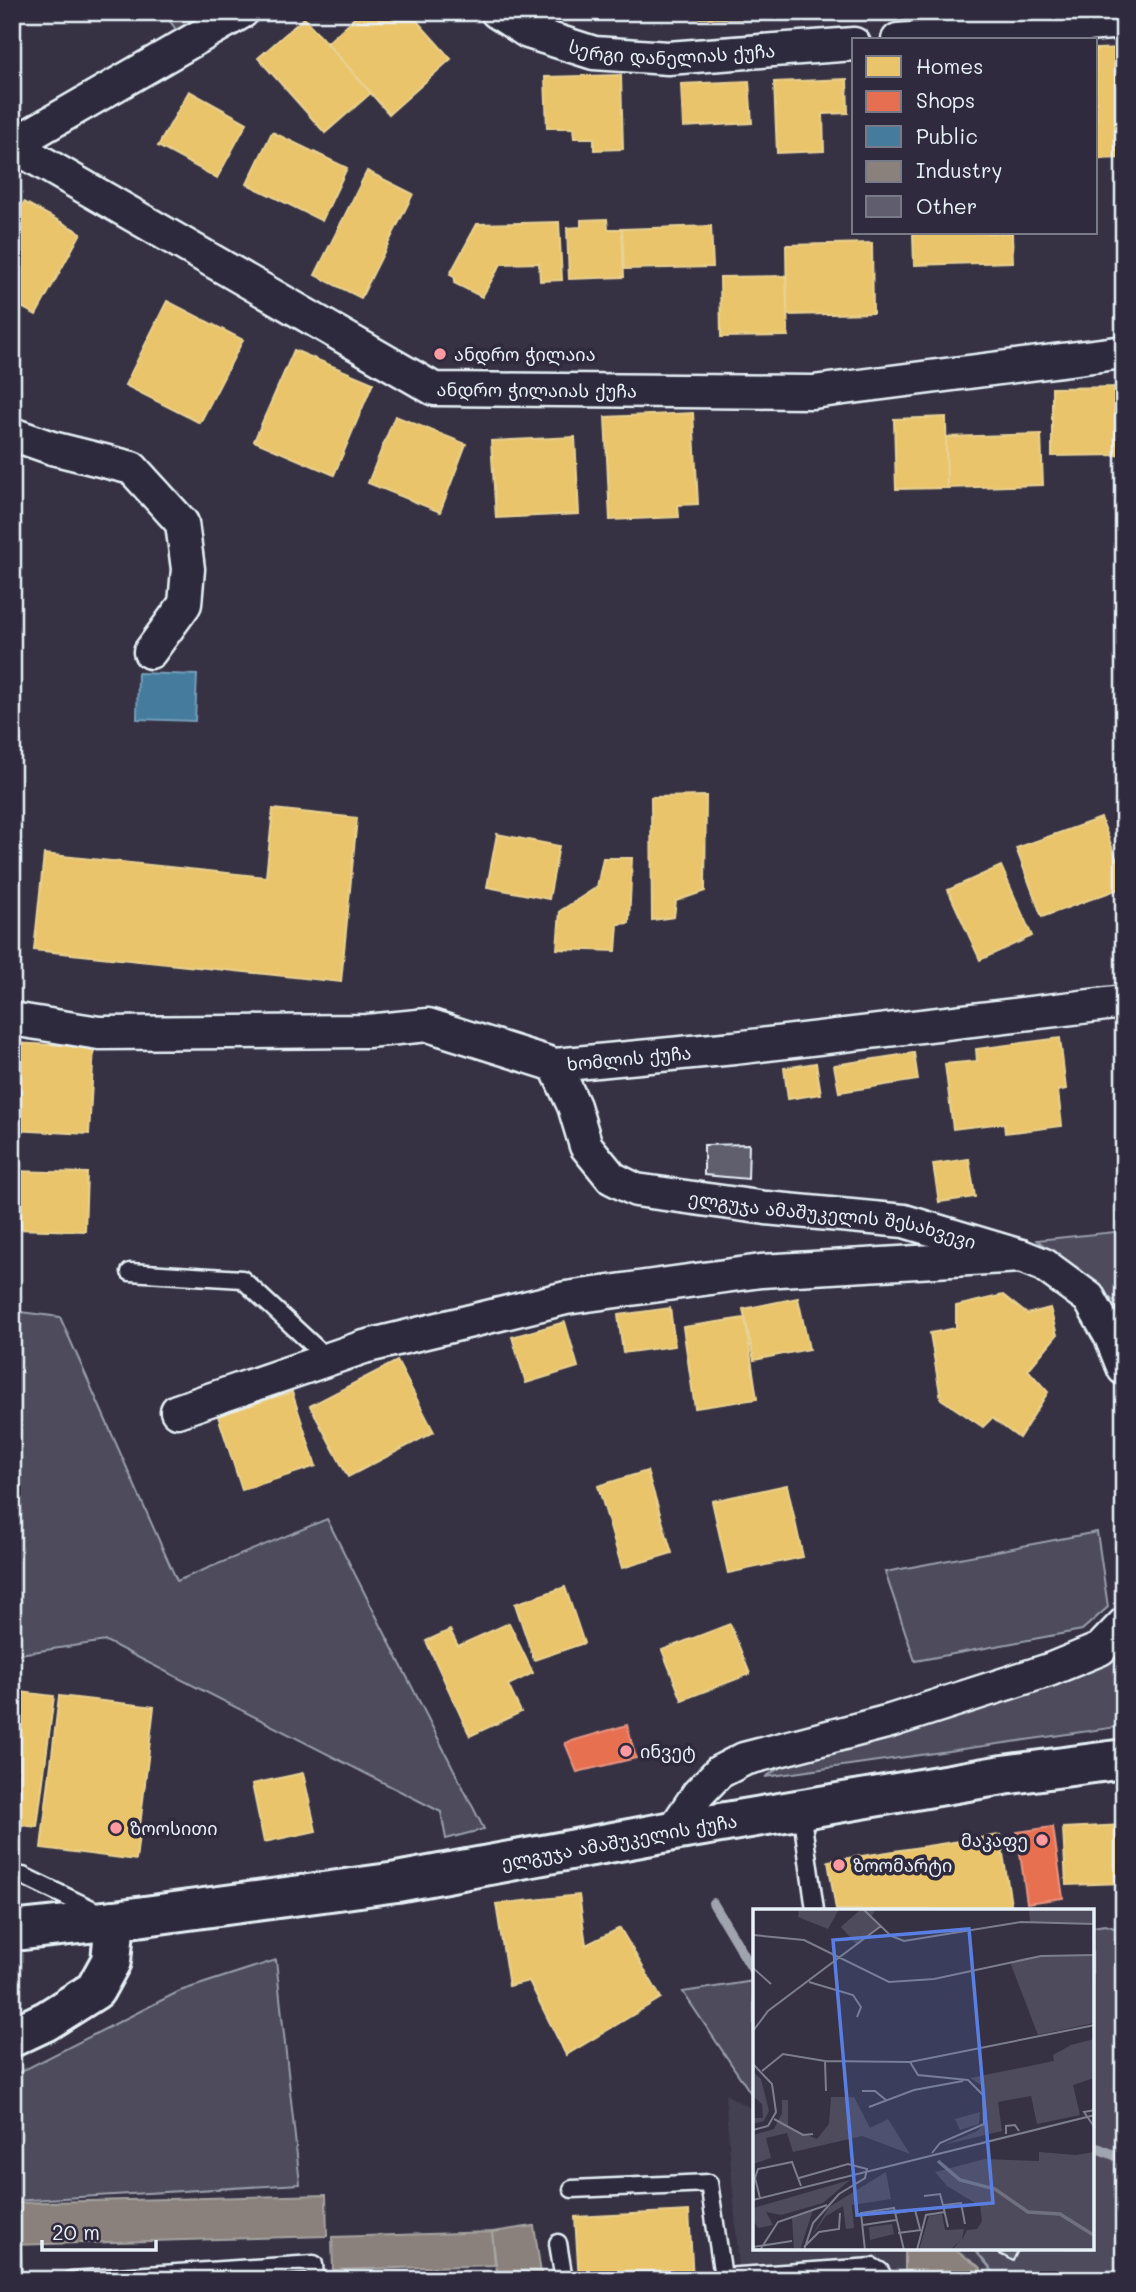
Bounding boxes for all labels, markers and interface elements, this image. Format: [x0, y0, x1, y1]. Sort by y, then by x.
street label: სერგი დანელიას ქუჩა [566, 34, 776, 70]
legend [852, 38, 1098, 234]
text: Homes [916, 52, 983, 79]
text: Shops [916, 86, 975, 113]
text: Public [916, 122, 978, 149]
text: Industry [916, 156, 1003, 183]
text: Other [916, 192, 977, 219]
place label: ანდრო ჭილაია [454, 342, 596, 366]
marker: ანდრო ჭილაია [432, 346, 448, 362]
street label: ანდრო ჭილაიას ქუჩა [437, 377, 637, 403]
street label: ხომლის ქუჩა [566, 1040, 692, 1076]
street label: ელგუჯა ამაშუკელის შესახვევი [687, 1185, 979, 1254]
place label: ინვეტ [640, 1739, 696, 1763]
marker: ინვეტ [618, 1743, 634, 1759]
street label: ელგუჯა ამაშუკელის ქუჩა [499, 1808, 739, 1874]
place label: ზოოსითი [130, 1816, 218, 1840]
marker: ზოოსითი [108, 1820, 124, 1836]
place label: მაკაფე [961, 1828, 1028, 1852]
marker: მაკაფე [1034, 1832, 1050, 1848]
place label: ზოომარტი [853, 1853, 952, 1877]
marker: ზოომარტი [831, 1857, 847, 1873]
inset map [753, 1909, 1094, 2250]
scale bar [42, 2208, 156, 2252]
text: 20 m [52, 2218, 100, 2245]

